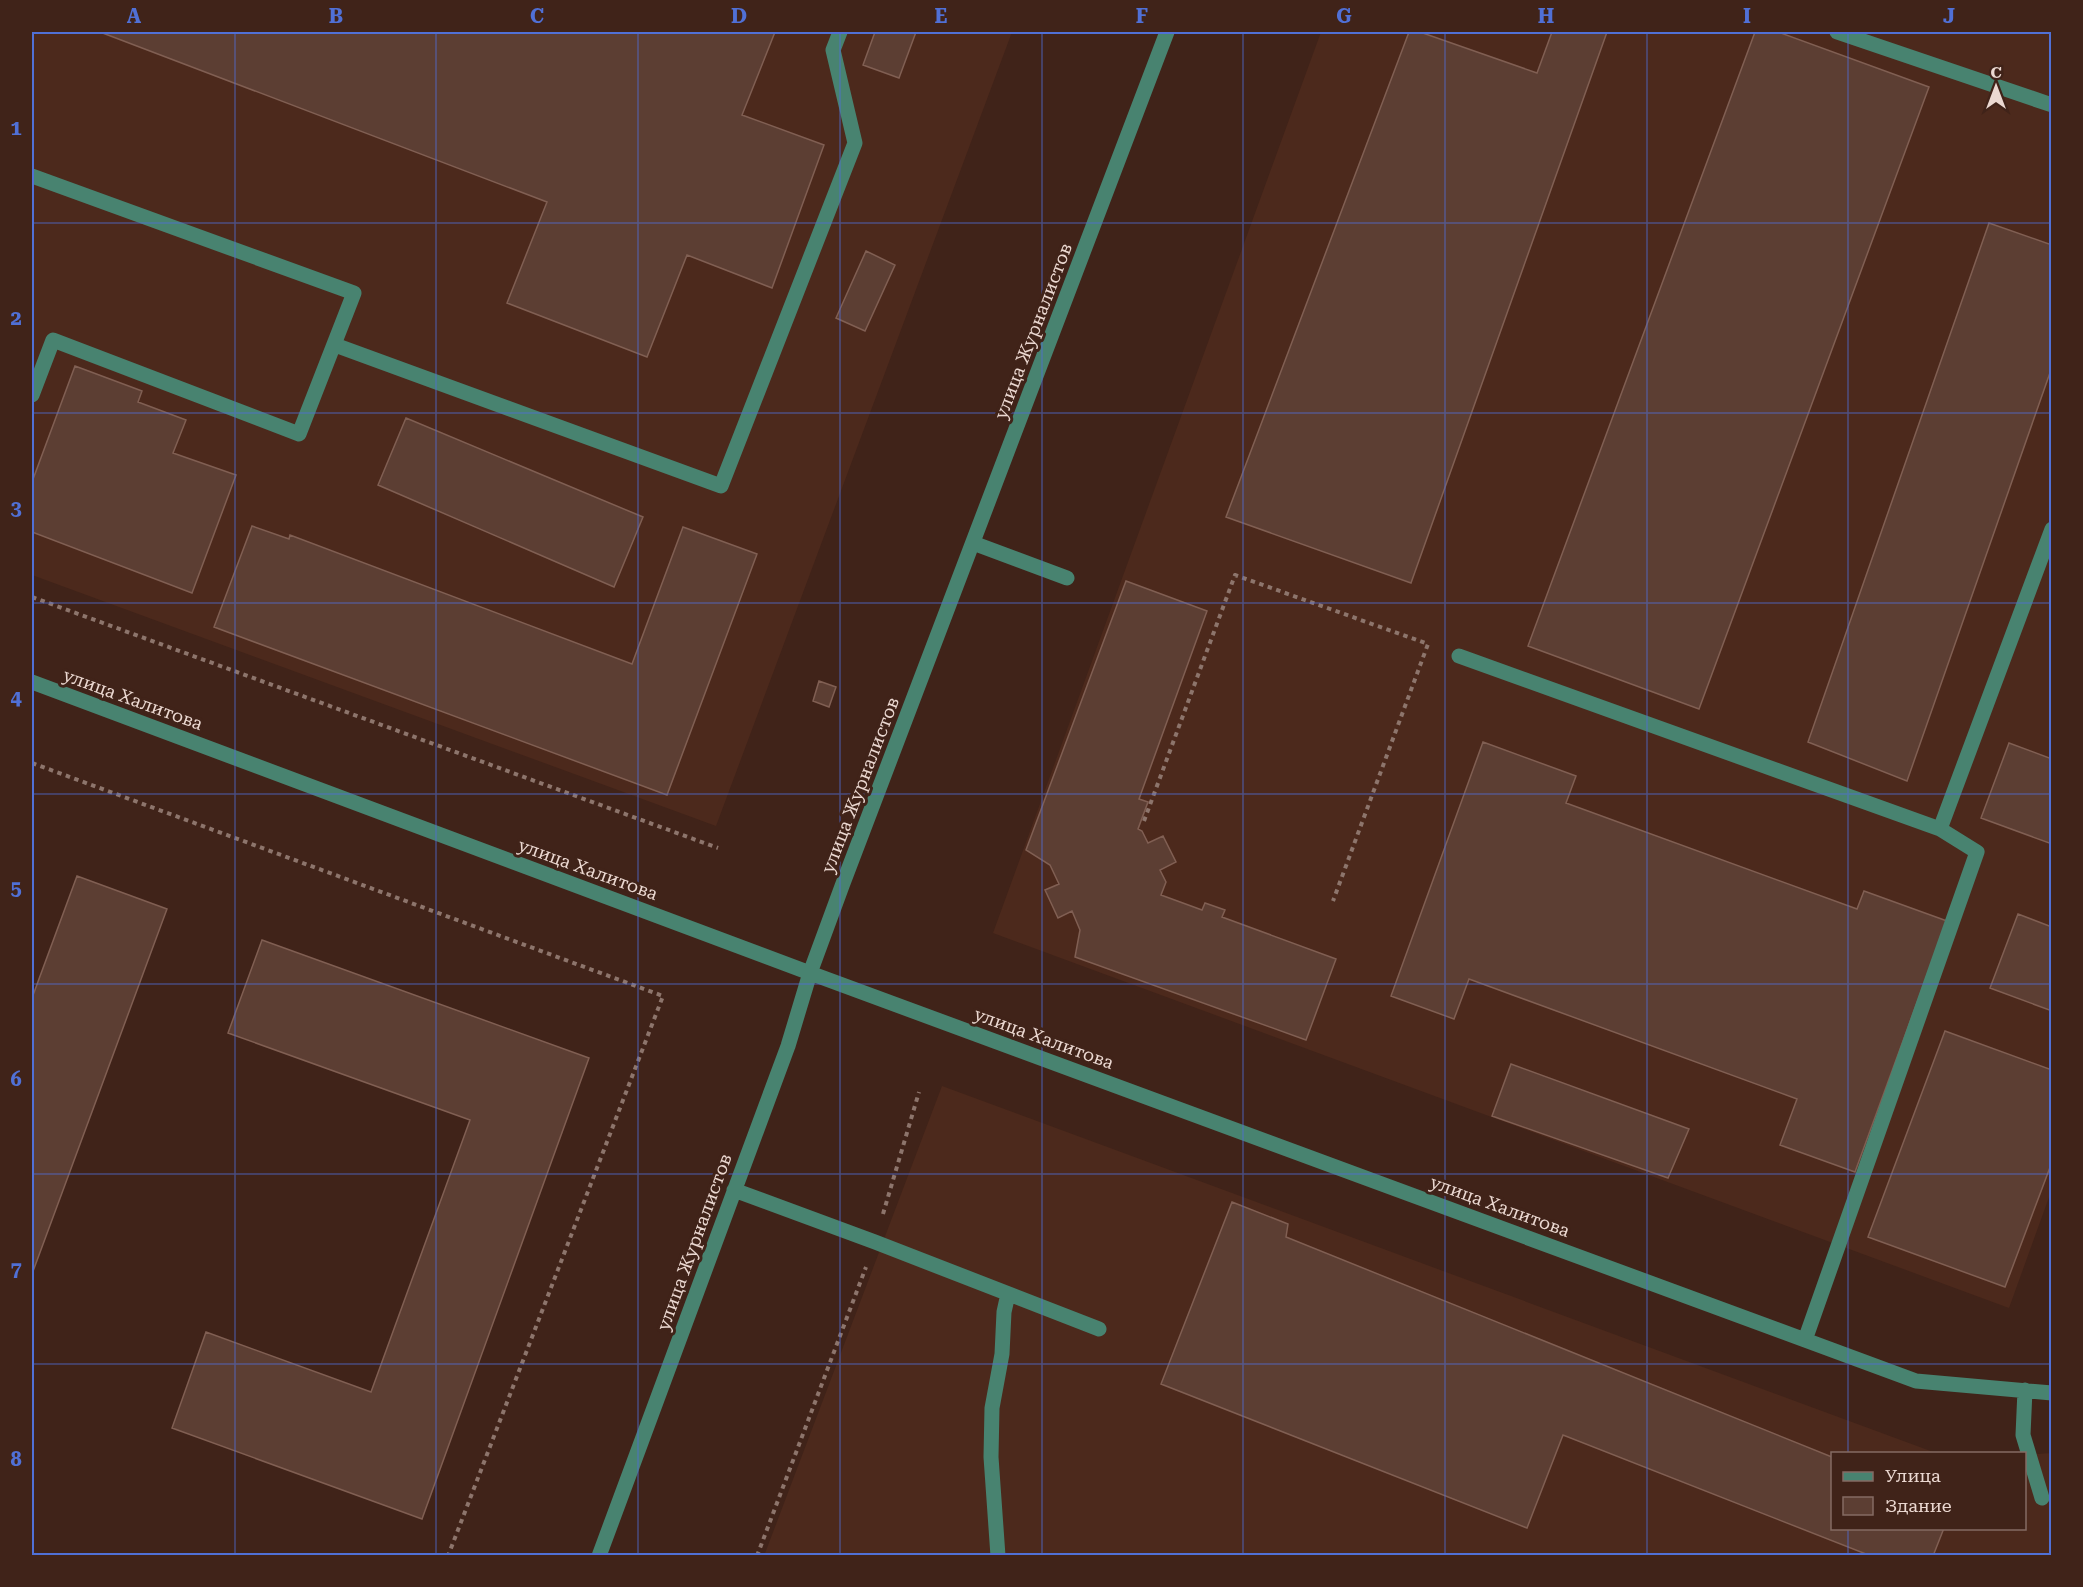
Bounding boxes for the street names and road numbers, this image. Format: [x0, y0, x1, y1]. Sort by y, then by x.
street label: улица Журналистов [990, 240, 1076, 422]
street label: улица Халитова [60, 664, 206, 734]
street label: улица Журналистов [817, 694, 903, 876]
street label: улица Халитова [515, 834, 661, 904]
street label: улица Халитова [971, 1003, 1117, 1073]
street label: улица Журналистов [652, 1151, 736, 1333]
street label: улица Халитова [1427, 1171, 1573, 1241]

